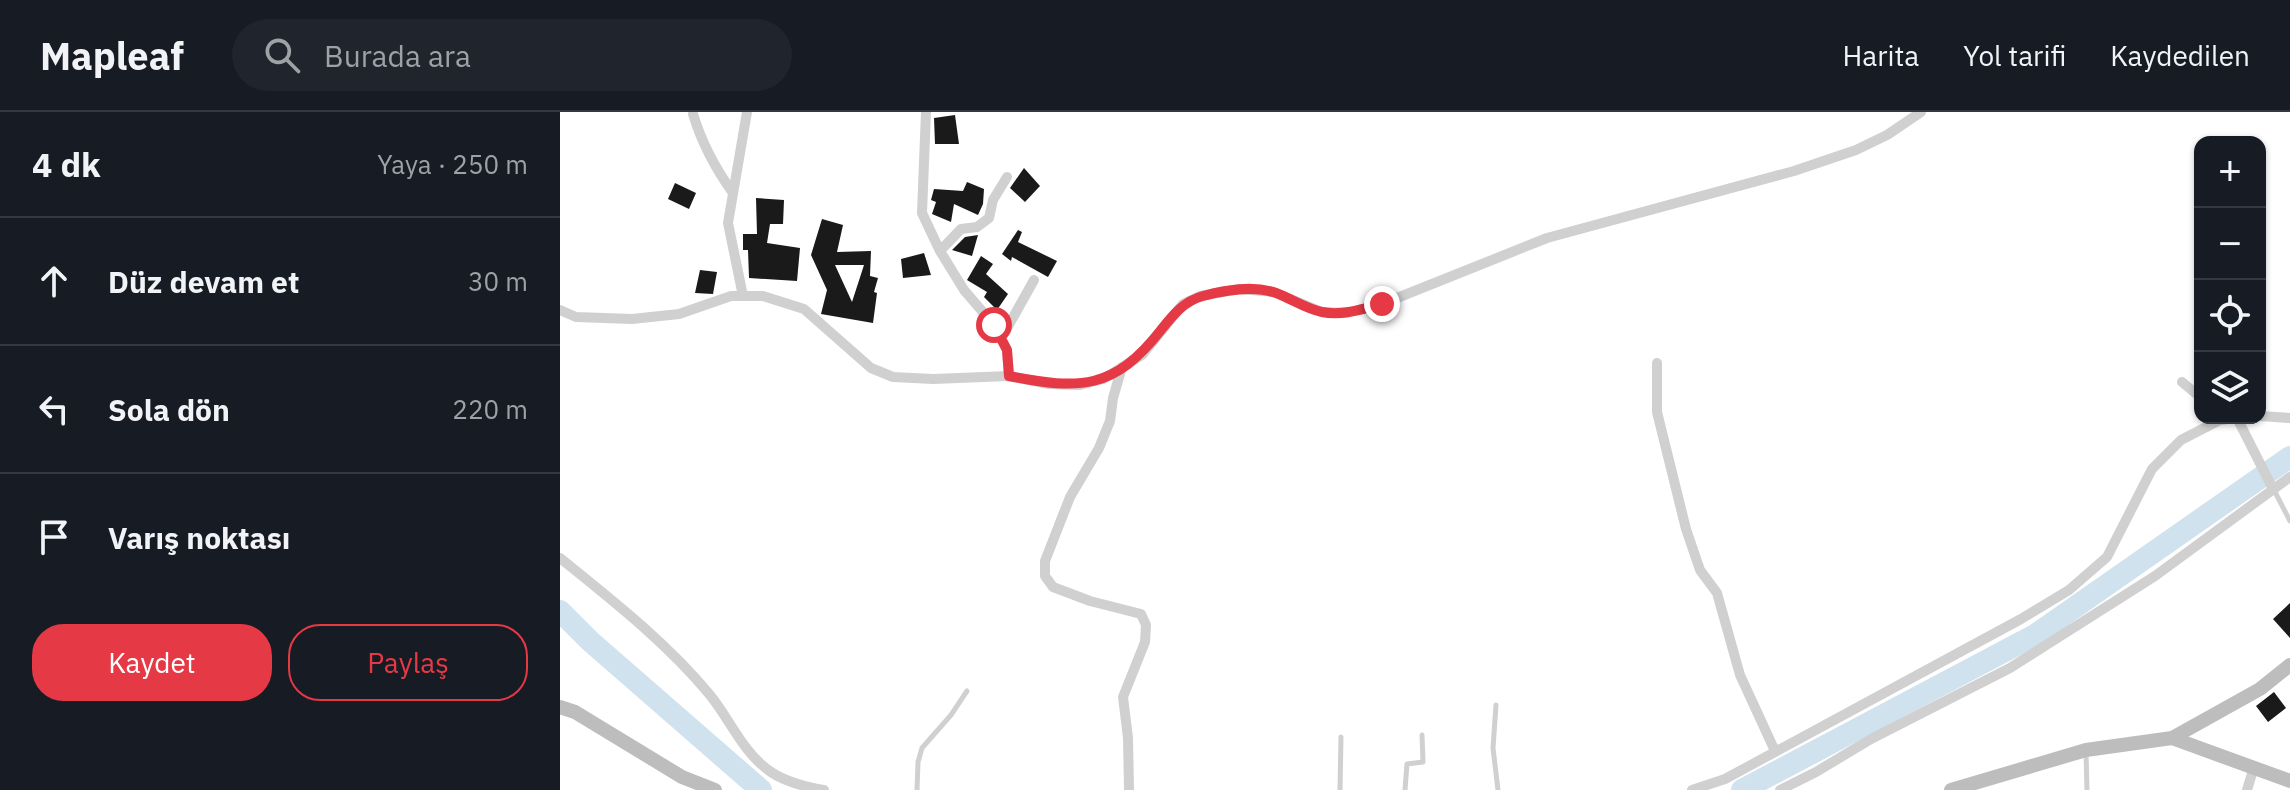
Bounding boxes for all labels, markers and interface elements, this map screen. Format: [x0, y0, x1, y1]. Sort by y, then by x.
search box [232, 19, 792, 91]
text: Mapleaf [40, 31, 184, 80]
icon: search [260, 33, 304, 77]
text: Burada ara [324, 36, 471, 75]
text: Harita [1842, 37, 1919, 74]
text: Yol tarifi [1963, 37, 2066, 74]
text: Kaydedilen [2110, 37, 2250, 74]
map controls [2194, 136, 2266, 424]
button: + [2194, 136, 2266, 208]
text: 4 dk [32, 142, 101, 186]
text: Yaya · 250 m [377, 147, 528, 181]
button: − [2194, 208, 2266, 280]
icon: ahead [32, 259, 76, 303]
text: Düz devam et [108, 262, 299, 301]
text: 30 m [468, 264, 528, 298]
button: locate [2194, 280, 2266, 352]
route end [1364, 286, 1400, 322]
route start [976, 307, 1012, 343]
button: layers [2194, 352, 2266, 424]
icon: left [32, 387, 76, 431]
text: Sola dön [108, 390, 230, 429]
text: 220 m [452, 392, 528, 426]
icon: arrive [32, 515, 76, 559]
text: Varış noktası [108, 518, 290, 557]
button: Kaydet [32, 624, 272, 701]
button: Paylaş [288, 624, 528, 701]

